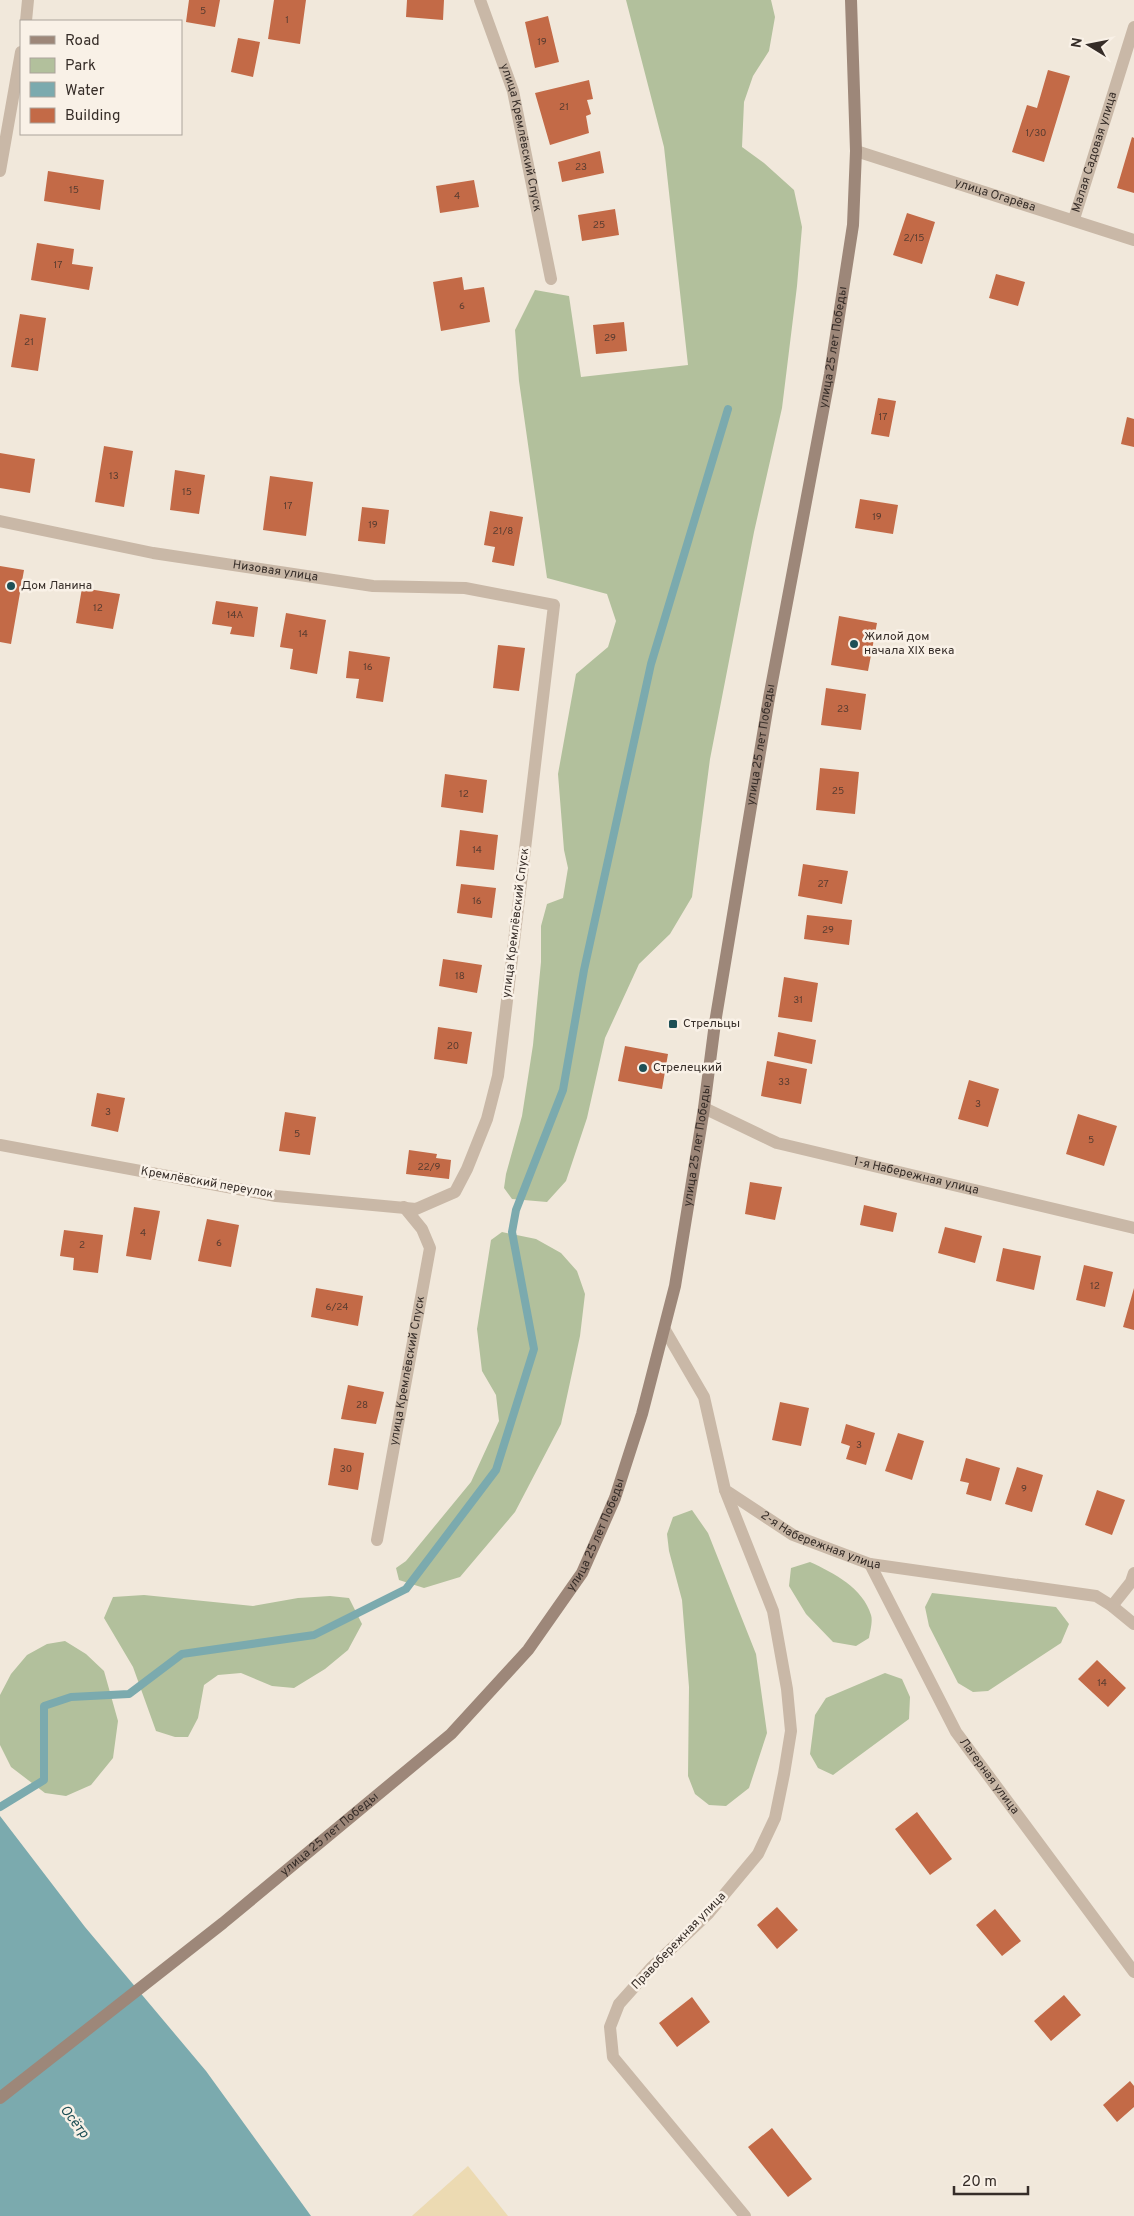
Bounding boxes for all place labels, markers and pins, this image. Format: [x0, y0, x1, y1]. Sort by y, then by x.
place label: Дом Ланина [21, 578, 92, 594]
marker: Дом Ланина [5, 580, 17, 592]
place label: Жилой дом начала XIX века [864, 629, 954, 659]
marker: Жилой дом начала XIX века [848, 638, 860, 650]
place label: Стрельцы [683, 1016, 740, 1032]
marker: Стрельцы [667, 1018, 679, 1030]
place label: Стрелецкий [653, 1060, 722, 1076]
marker: Стрелецкий [637, 1062, 649, 1074]

